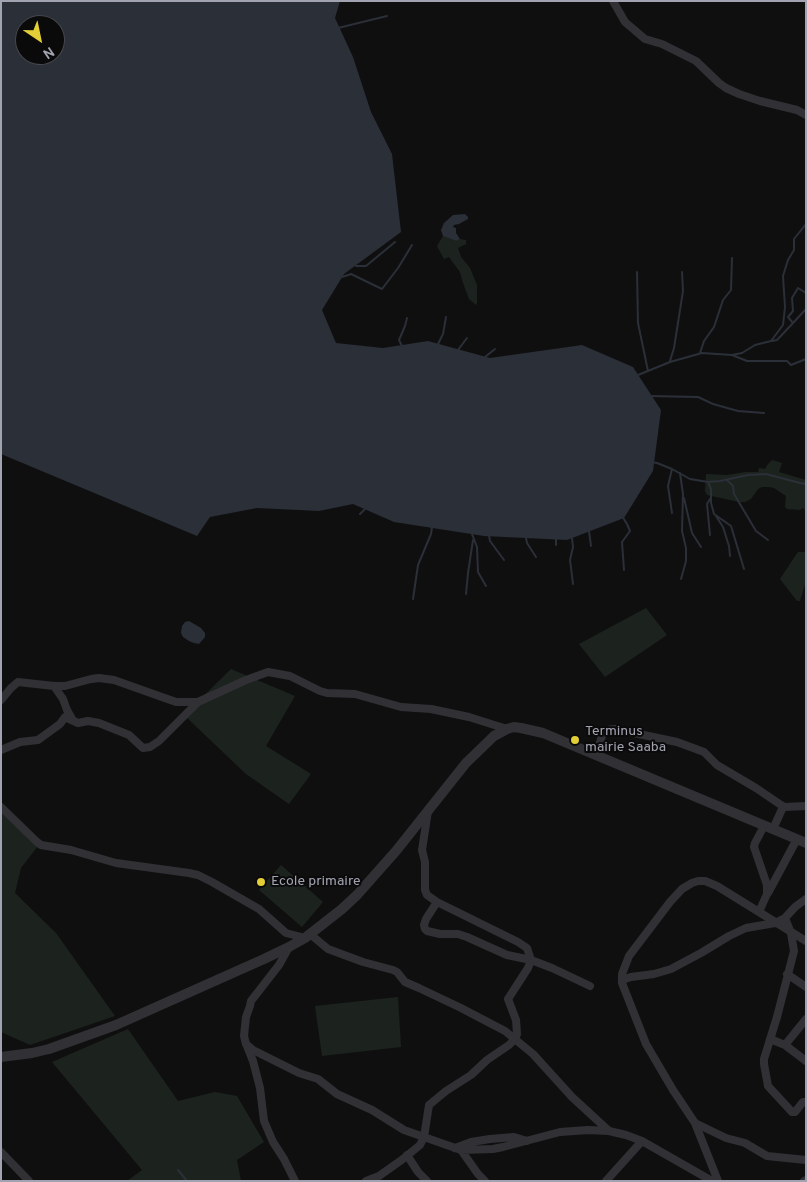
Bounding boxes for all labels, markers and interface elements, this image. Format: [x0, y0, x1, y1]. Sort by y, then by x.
north arrow [15, 15, 65, 65]
text: N [39, 42, 57, 62]
place label: Terminus mairie Saaba [585, 724, 666, 756]
marker: Terminus mairie Saaba [569, 734, 581, 746]
place label: Ecole primaire [271, 874, 361, 890]
marker: Ecole primaire [255, 876, 267, 888]

